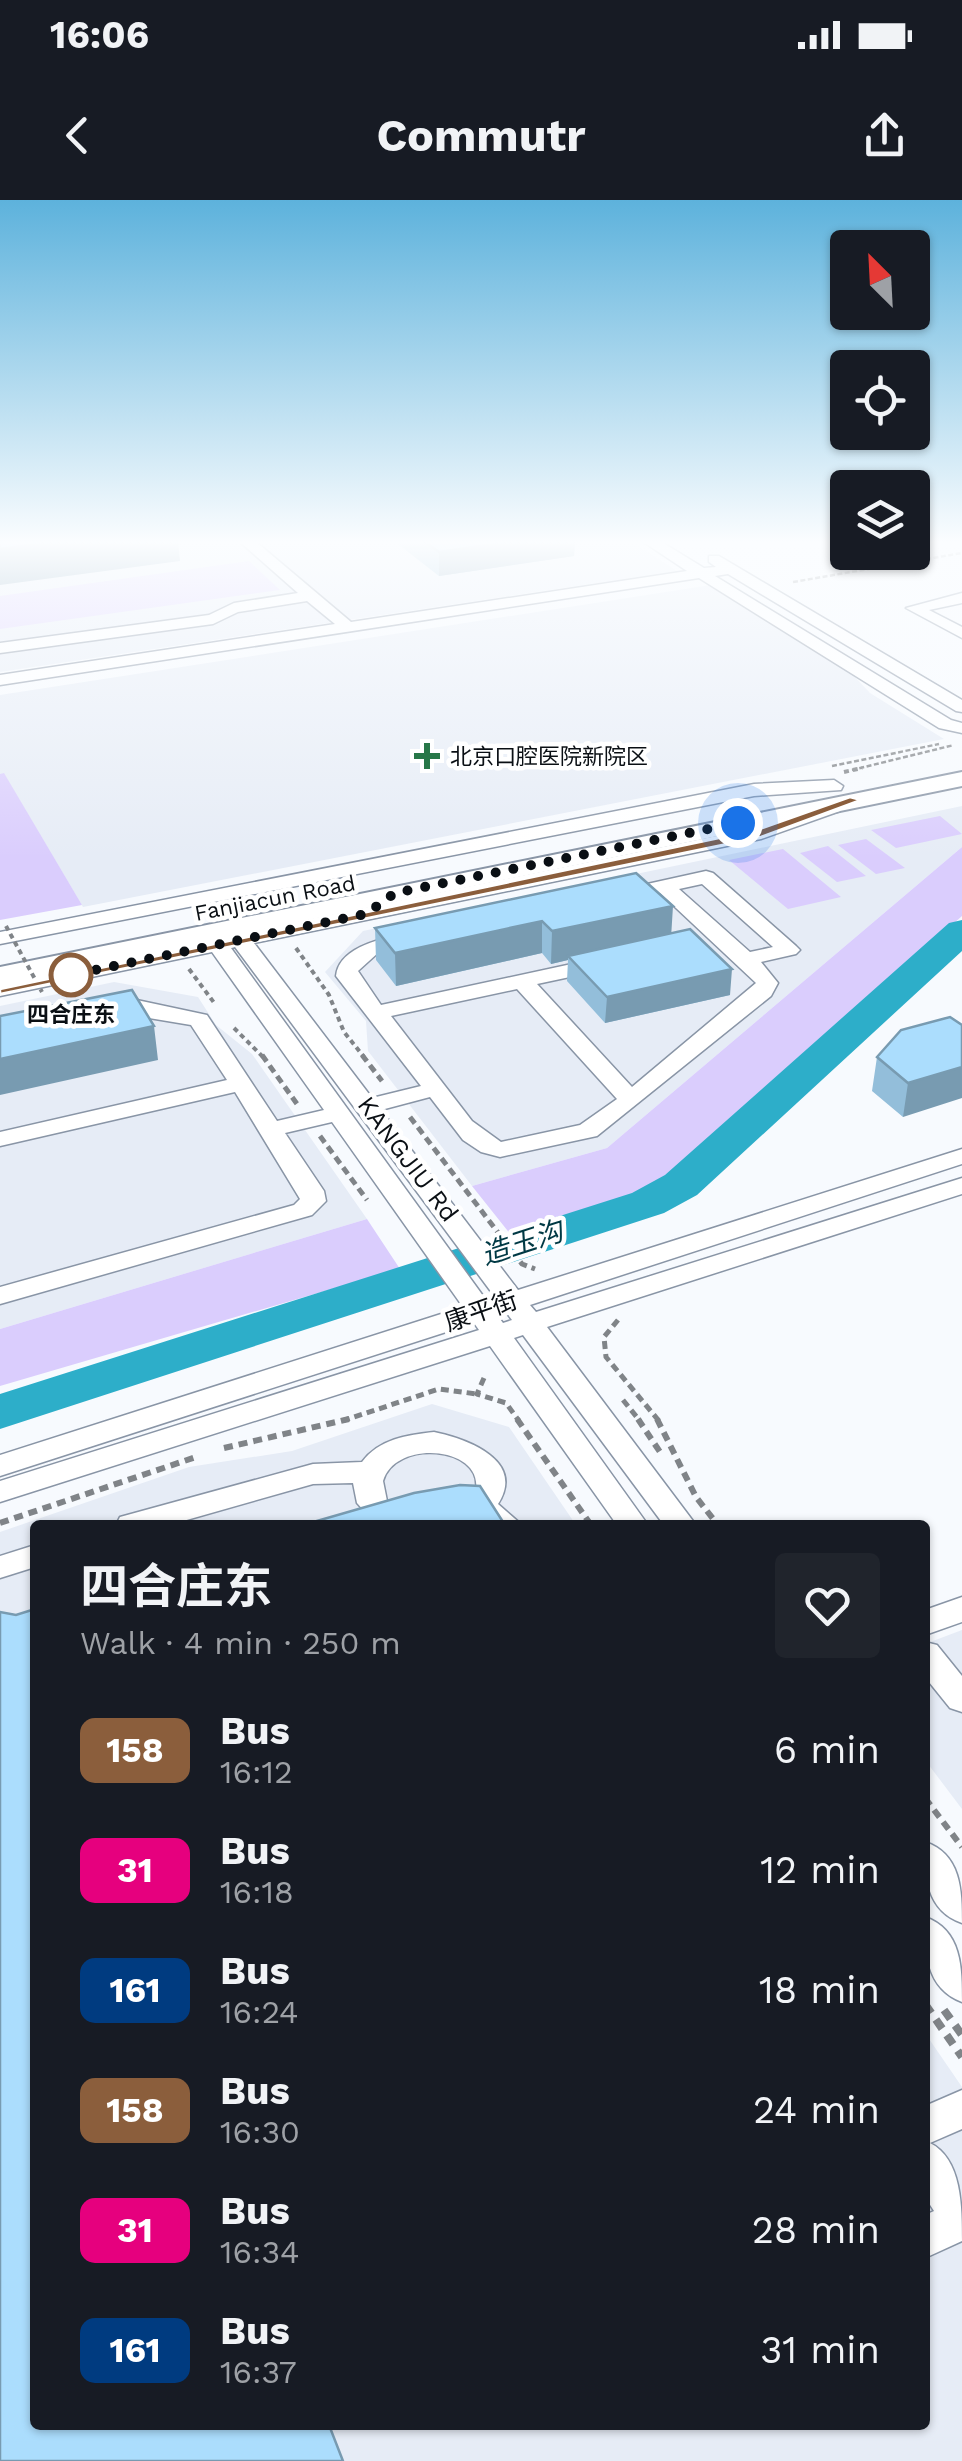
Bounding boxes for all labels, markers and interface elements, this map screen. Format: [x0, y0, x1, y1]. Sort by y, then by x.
text: 16:06 [50, 13, 149, 57]
icon: back [50, 108, 105, 163]
icon: share [857, 108, 912, 163]
text: Commutr [376, 109, 586, 162]
north arrow [830, 230, 930, 330]
map controls [830, 230, 930, 570]
button: locate [830, 350, 930, 450]
button: layers [830, 470, 930, 570]
marker: 北京口腔医院新院区 [414, 743, 440, 769]
place label: 北京口腔医院新院区 [450, 744, 648, 769]
your location [713, 798, 763, 848]
street label: Fanjiacun Road [192, 870, 358, 926]
marker: 四合庄东 [50, 954, 92, 996]
place label: 四合庄东 [27, 1002, 115, 1027]
street label: KANGJIU Rd [352, 1091, 464, 1227]
water label: 造玉沟 [477, 1213, 570, 1272]
street label: 康平街 [441, 1285, 521, 1337]
button: heart [775, 1553, 880, 1658]
text: 四合庄东 [80, 1558, 272, 1615]
text: Walk · 4 min · 250 m [80, 1624, 401, 1662]
text: Bus [220, 1709, 290, 1753]
text: 6 min [774, 1728, 880, 1772]
text: 158 [106, 1729, 164, 1771]
text: 16:12 [220, 1753, 293, 1791]
text: Bus [220, 1829, 290, 1873]
text: 12 min [760, 1848, 880, 1892]
text: 31 [117, 1849, 153, 1891]
text: 16:18 [220, 1873, 294, 1911]
text: Bus [220, 1949, 290, 1993]
text: 18 min [759, 1968, 880, 2012]
text: 161 [109, 1969, 161, 2011]
text: 16:24 [220, 1993, 299, 2031]
text: Bus [220, 2069, 290, 2113]
text: 24 min [753, 2088, 880, 2132]
text: 158 [106, 2089, 164, 2131]
text: 16:30 [220, 2113, 300, 2151]
text: Bus [220, 2189, 290, 2233]
text: 28 min [752, 2208, 880, 2252]
text: 31 [117, 2209, 153, 2251]
text: 16:34 [220, 2233, 300, 2271]
text: Bus [220, 2309, 290, 2353]
text: 31 min [760, 2328, 880, 2372]
text: 161 [109, 2329, 161, 2371]
text: 16:37 [220, 2353, 297, 2391]

